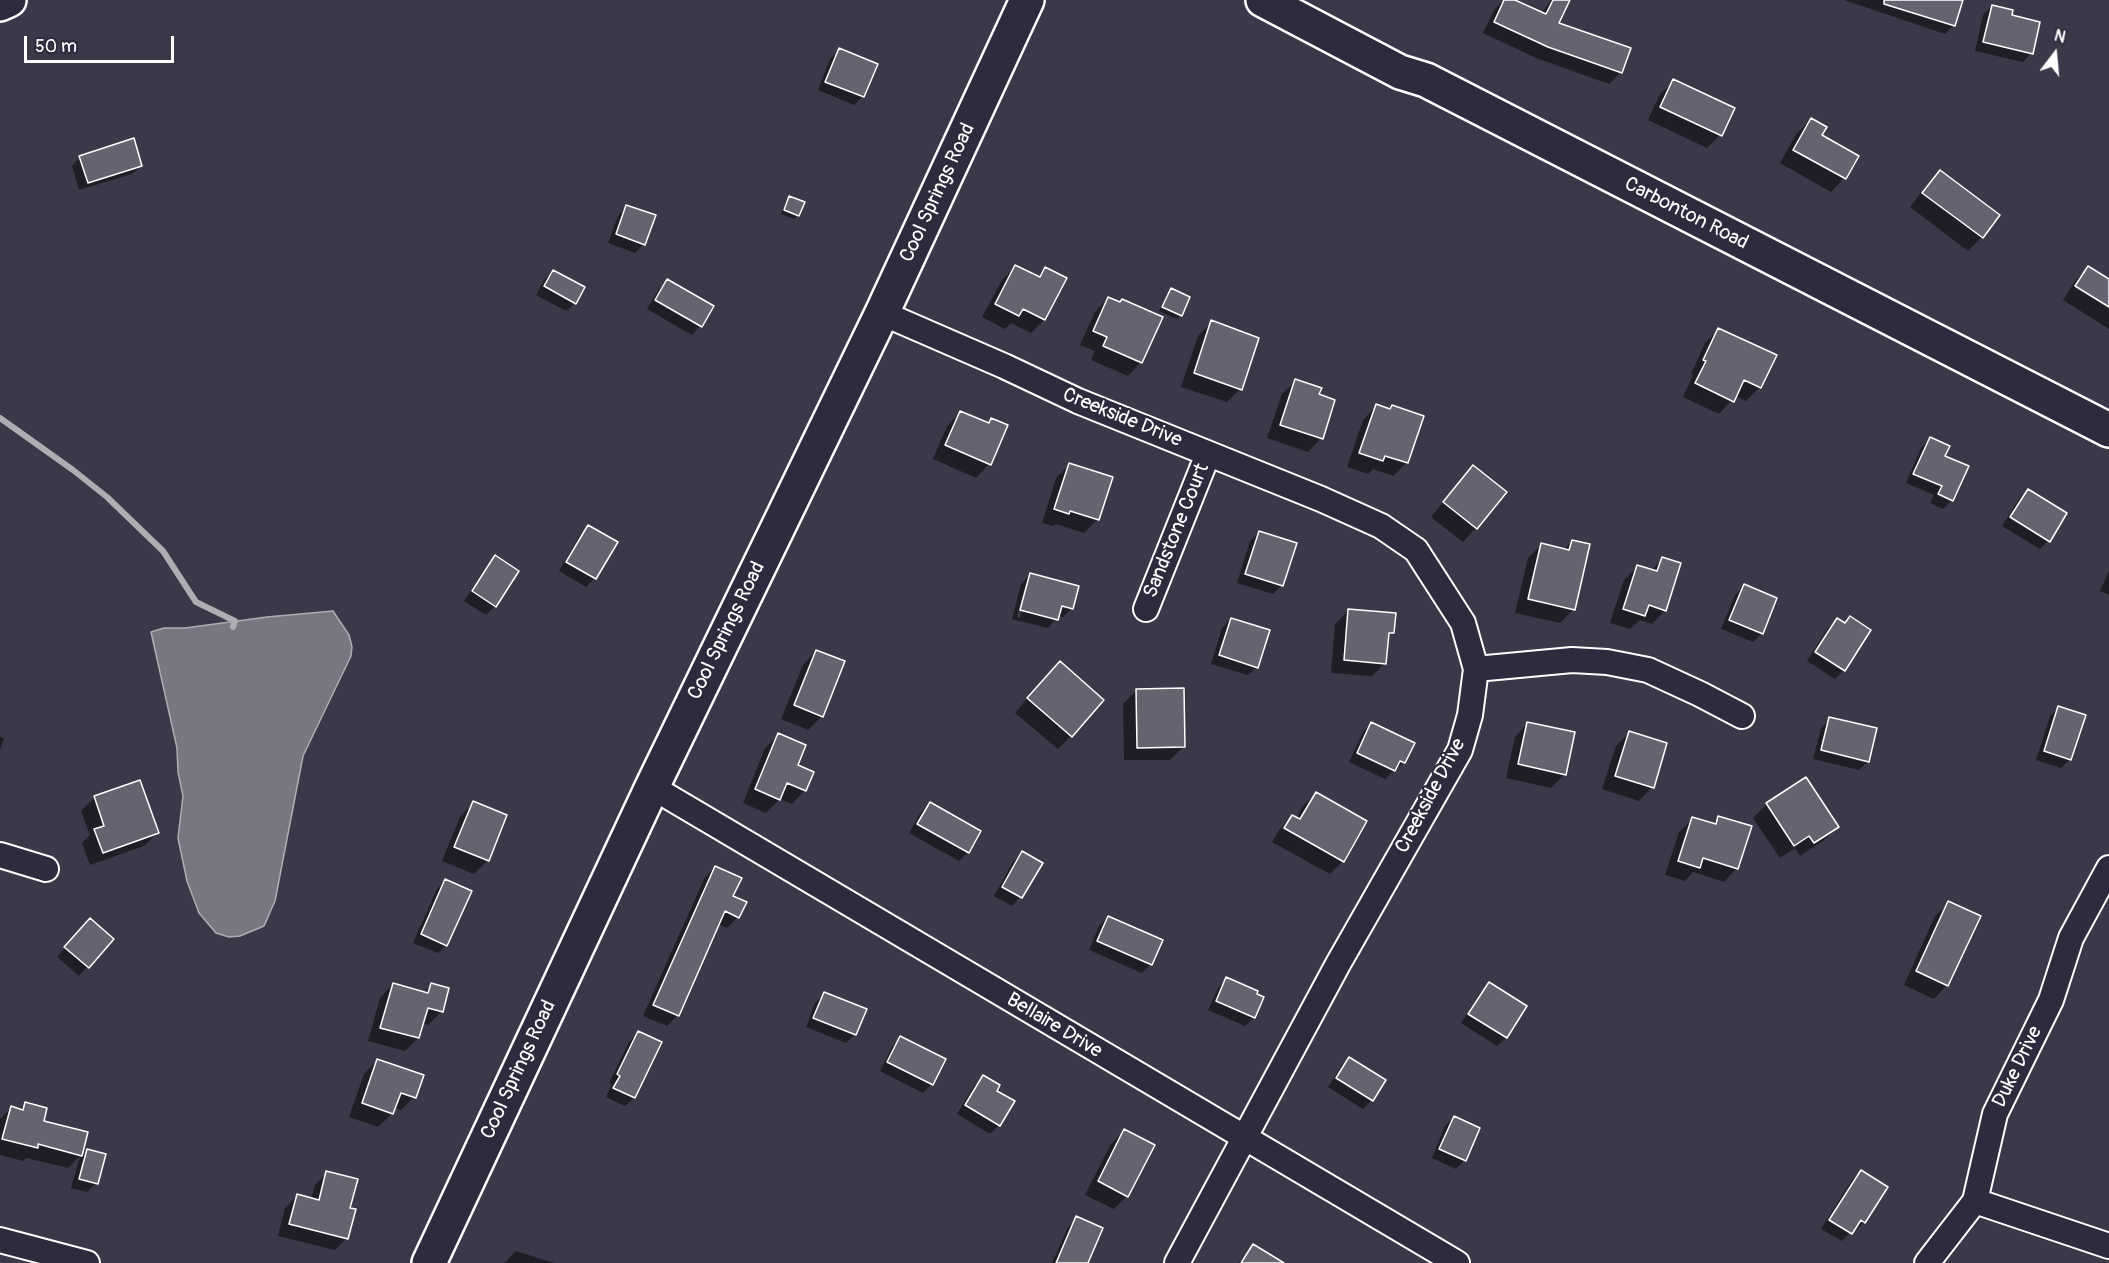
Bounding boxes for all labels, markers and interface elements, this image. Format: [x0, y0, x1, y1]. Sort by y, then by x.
scale bar [27, 24, 177, 62]
north arrow [2025, 24, 2085, 84]
text: N [2052, 26, 2068, 48]
text: 50 m [35, 35, 77, 58]
street label: Cool Springs Road [895, 120, 981, 266]
street label: Carbonton Road [1620, 172, 1752, 256]
street label: Creekside Drive [1059, 383, 1185, 453]
street label: Sandstone Court [1139, 460, 1215, 602]
street label: Cool Springs Road [683, 558, 771, 704]
street label: Creekside Drive [1391, 735, 1471, 857]
street label: Bellaire Drive [1002, 988, 1106, 1064]
street label: Cool Springs Road [476, 997, 562, 1143]
street label: Duke Drive [1988, 1022, 2048, 1112]

